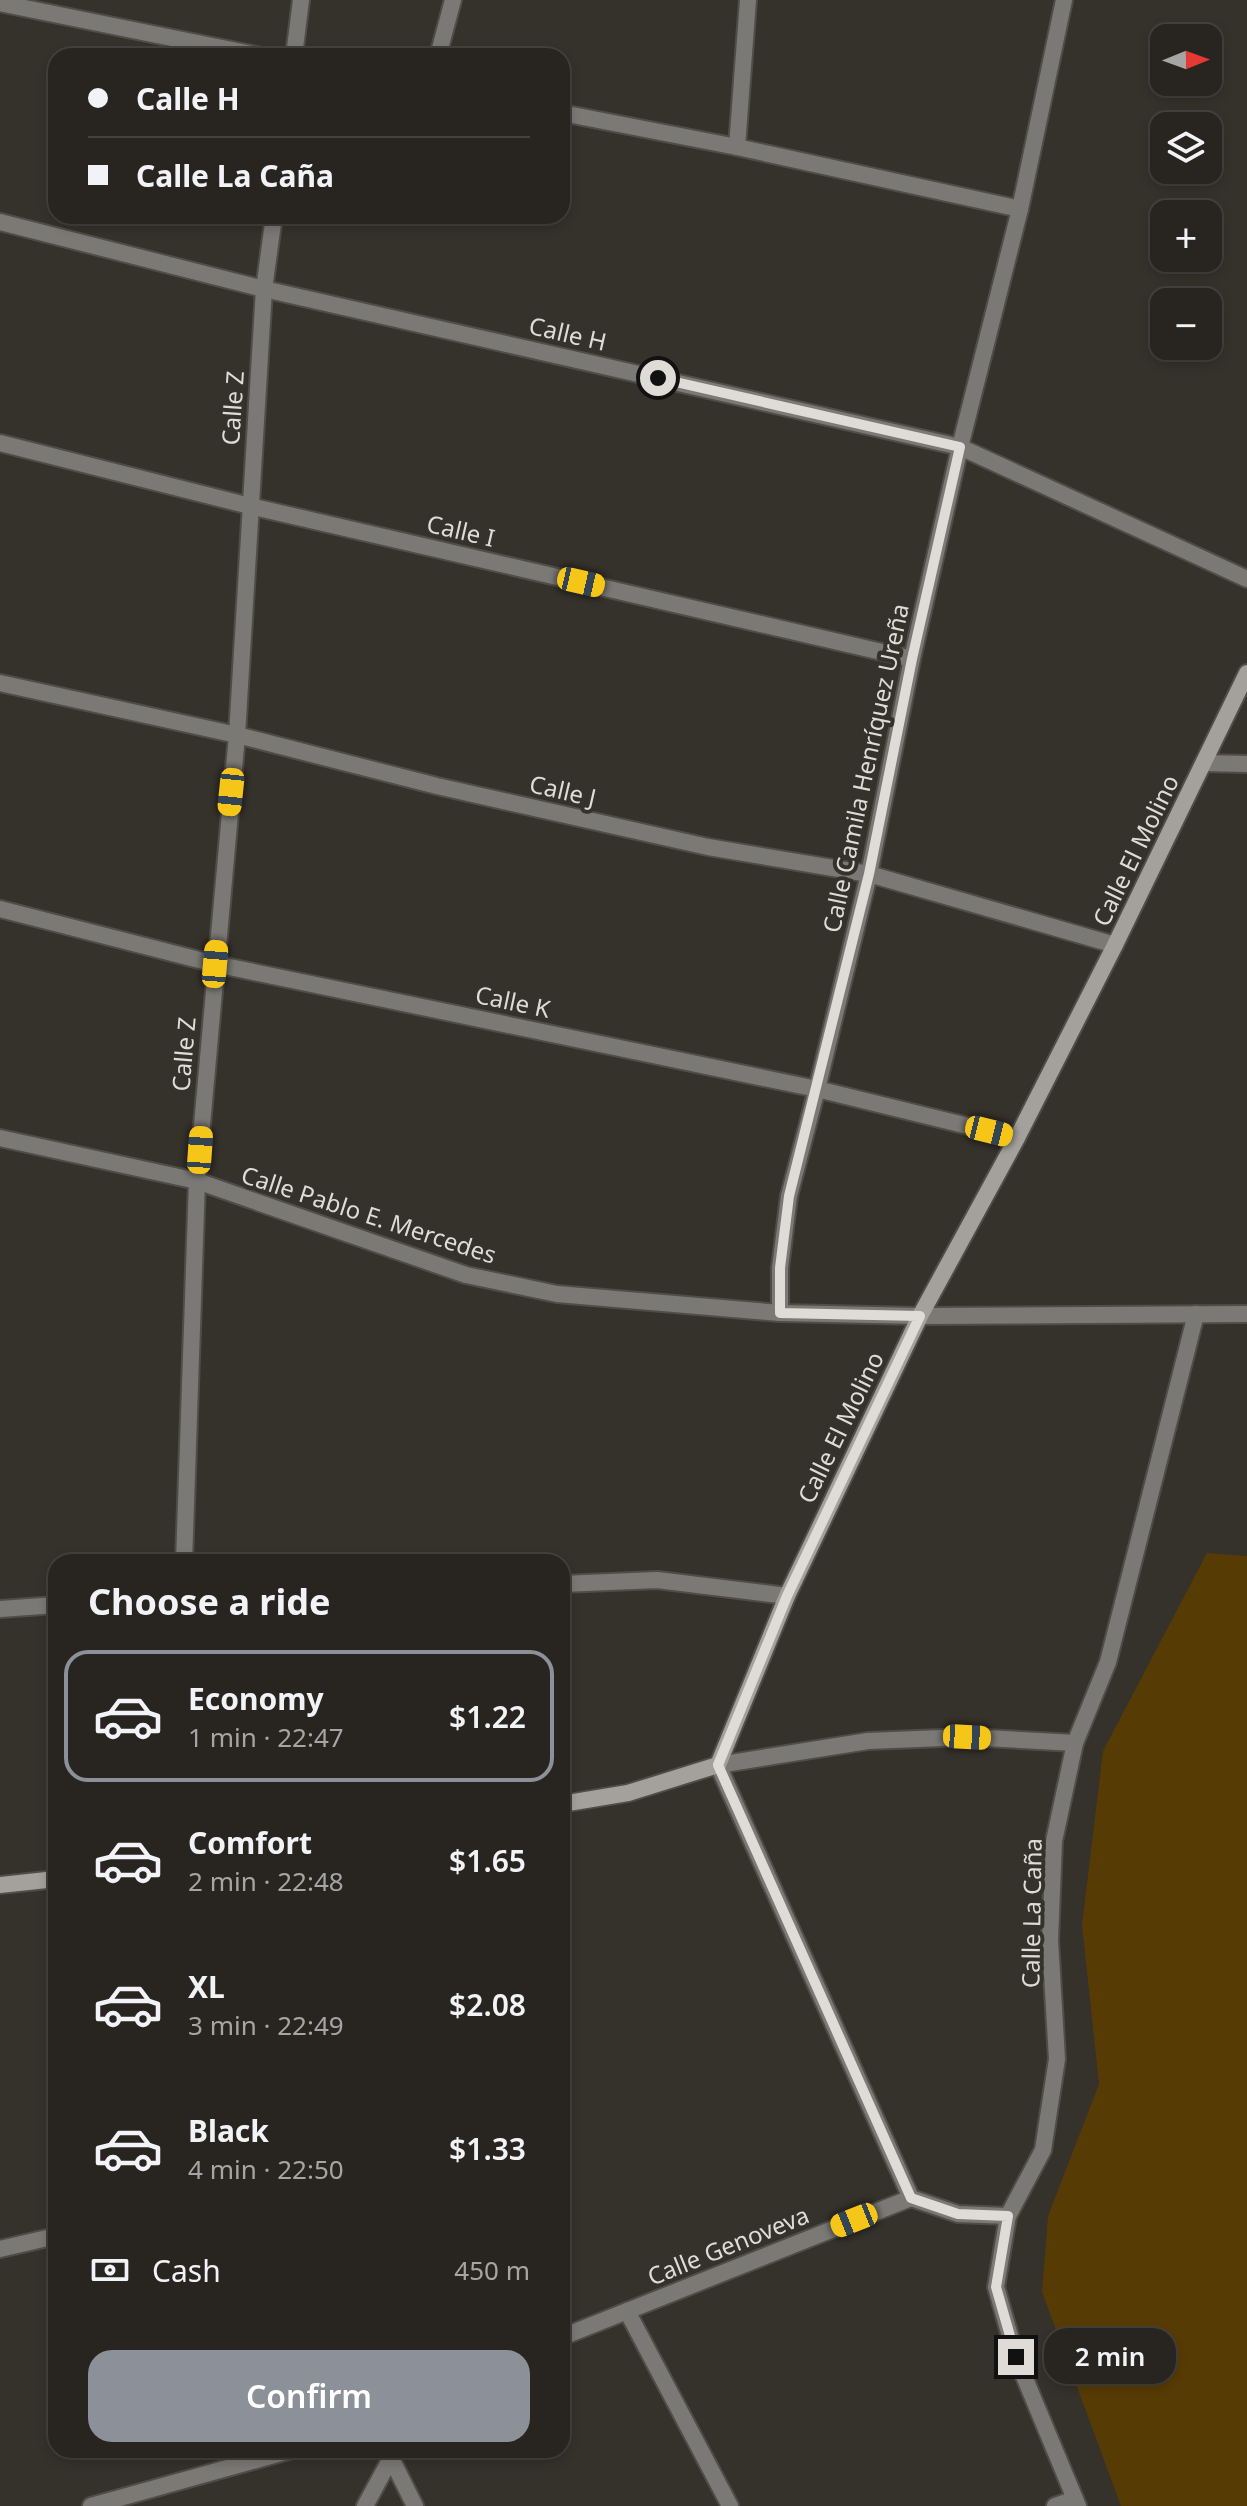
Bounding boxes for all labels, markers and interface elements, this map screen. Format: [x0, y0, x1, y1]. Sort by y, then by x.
north arrow [1150, 24, 1222, 96]
map controls [1150, 24, 1222, 360]
text: Calle H [136, 78, 240, 119]
button: layers [1150, 112, 1222, 184]
text: Calle La Caña [136, 155, 334, 196]
button: + [1150, 200, 1222, 272]
button: − [1150, 288, 1222, 360]
street label: Calle H [526, 308, 610, 358]
route start [640, 360, 676, 396]
street label: Calle Z [213, 370, 251, 446]
street label: Calle I [424, 506, 498, 554]
car [555, 565, 607, 599]
street label: Calle Camila Henríquez Ureña [814, 601, 916, 935]
street label: Calle J [526, 766, 600, 814]
car [217, 767, 245, 817]
street label: Calle El Molino [1084, 769, 1186, 931]
car [201, 939, 229, 989]
street label: Calle K [473, 977, 554, 1025]
street label: Calle Z [163, 1015, 203, 1093]
car [963, 1114, 1015, 1148]
car [186, 1125, 214, 1175]
street label: Calle Pablo E. Mercedes [237, 1157, 501, 1271]
street label: Calle El Molino [789, 1346, 891, 1508]
text: Choose a ride [88, 1577, 330, 1626]
text: Economy [188, 1678, 324, 1719]
icon: car [92, 1680, 164, 1752]
text: $1.22 [449, 1696, 526, 1737]
text: 1 min · 22:47 [188, 1719, 344, 1755]
car [942, 1724, 992, 1750]
text: Comfort [188, 1822, 312, 1863]
icon: car [92, 1824, 164, 1896]
street label: Calle La Caña [1013, 1838, 1049, 1988]
text: $1.65 [449, 1840, 526, 1881]
text: 2 min · 22:48 [188, 1863, 344, 1899]
text: XL [188, 1966, 225, 2007]
icon: car [92, 1968, 164, 2040]
text: $2.08 [449, 1984, 526, 2025]
text: 3 min · 22:49 [188, 2007, 344, 2043]
text: Black [188, 2110, 269, 2151]
icon: car [92, 2112, 164, 2184]
text: $1.33 [449, 2128, 526, 2169]
text: 4 min · 22:50 [188, 2151, 344, 2187]
street label: Calle Genoveva [642, 2198, 814, 2292]
car [827, 2200, 881, 2240]
icon: cash [88, 2248, 132, 2292]
text: Cash [152, 2250, 221, 2291]
text: 450 m [454, 2252, 530, 2288]
callout: 2 min [1044, 2329, 1176, 2385]
text: 2 min [1075, 2338, 1145, 2374]
route end [998, 2339, 1034, 2375]
button: Confirm [88, 2350, 530, 2442]

